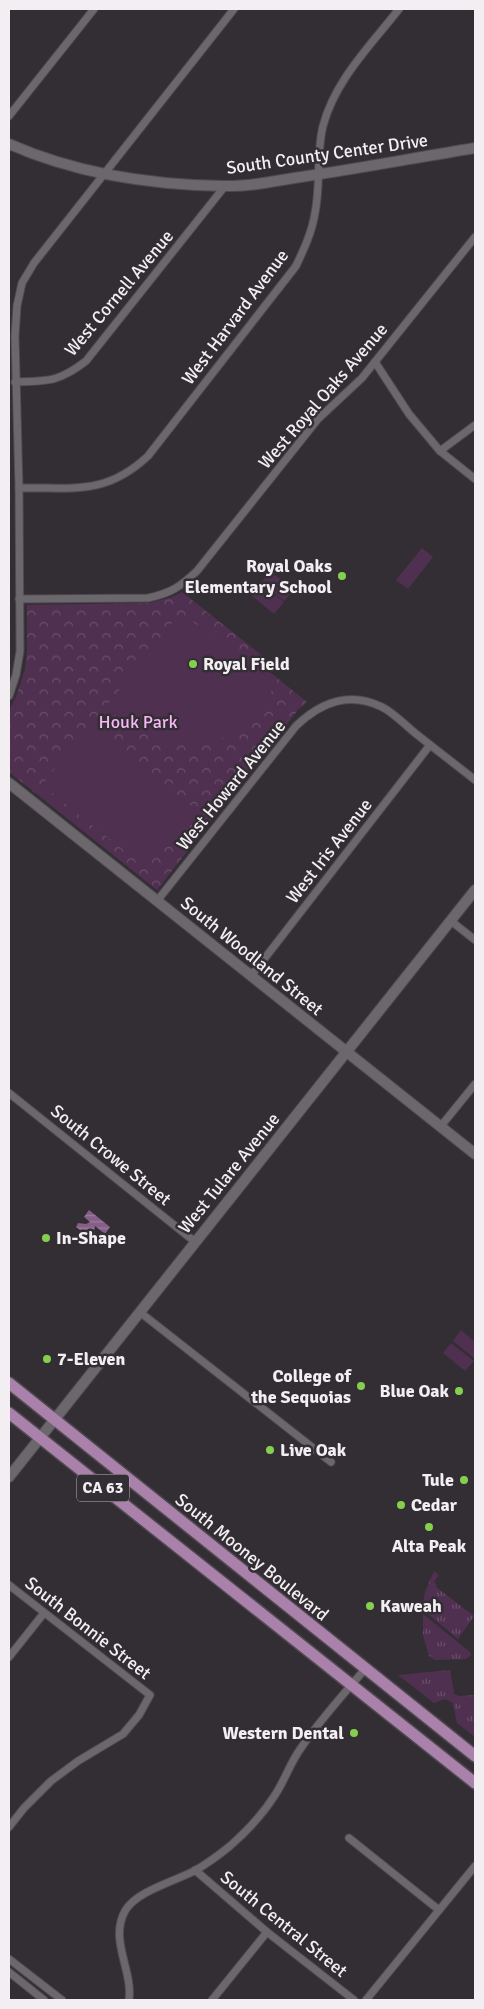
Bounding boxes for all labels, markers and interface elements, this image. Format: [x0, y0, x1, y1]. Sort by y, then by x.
street label: South County Center Drive [225, 129, 429, 179]
street label: West Cornell Avenue [60, 225, 178, 361]
street label: West Harvard Avenue [177, 245, 293, 389]
street label: West Royal Oaks Avenue [254, 319, 392, 473]
place label: Royal Oaks Elementary School [185, 555, 332, 598]
marker: Royal Oaks Elementary School [336, 570, 348, 582]
place label: Royal Field [203, 653, 290, 675]
marker: Royal Field [187, 658, 199, 670]
park label: Houk Park [99, 711, 177, 733]
street label: West Howard Avenue [172, 715, 290, 855]
street label: West Iris Avenue [281, 794, 377, 908]
street label: South Woodland Street [176, 892, 328, 1020]
street label: South Crowe Street [46, 1100, 176, 1210]
street label: West Tulare Avenue [174, 1108, 284, 1238]
place label: In-Shape [56, 1227, 126, 1249]
marker: In-Shape [40, 1232, 52, 1244]
place label: 7-Eleven [57, 1348, 125, 1370]
marker: 7-Eleven [41, 1353, 53, 1365]
place label: College of the Sequoias [250, 1365, 352, 1408]
marker: College of the Sequoias [355, 1380, 367, 1392]
place label: Blue Oak [379, 1380, 450, 1402]
marker: Blue Oak [453, 1385, 465, 1397]
place label: Live Oak [280, 1439, 347, 1461]
marker: Live Oak [264, 1444, 276, 1456]
place label: Tule [422, 1469, 454, 1491]
marker: Tule [458, 1474, 470, 1486]
road number: CA 63 [77, 1475, 129, 1502]
street label: South Mooney Boulevard [171, 1488, 333, 1626]
place label: Cedar [411, 1494, 458, 1516]
marker: Cedar [395, 1499, 407, 1511]
marker: Alta Peak [423, 1521, 435, 1533]
place label: Alta Peak [392, 1535, 467, 1557]
street label: South Bonnie Street [21, 1572, 155, 1684]
place label: Kaweah [380, 1595, 442, 1617]
marker: Kaweah [364, 1600, 376, 1612]
place label: Western Dental [223, 1722, 344, 1744]
marker: Western Dental [348, 1727, 360, 1739]
street label: South Central Street [216, 1866, 352, 1982]

